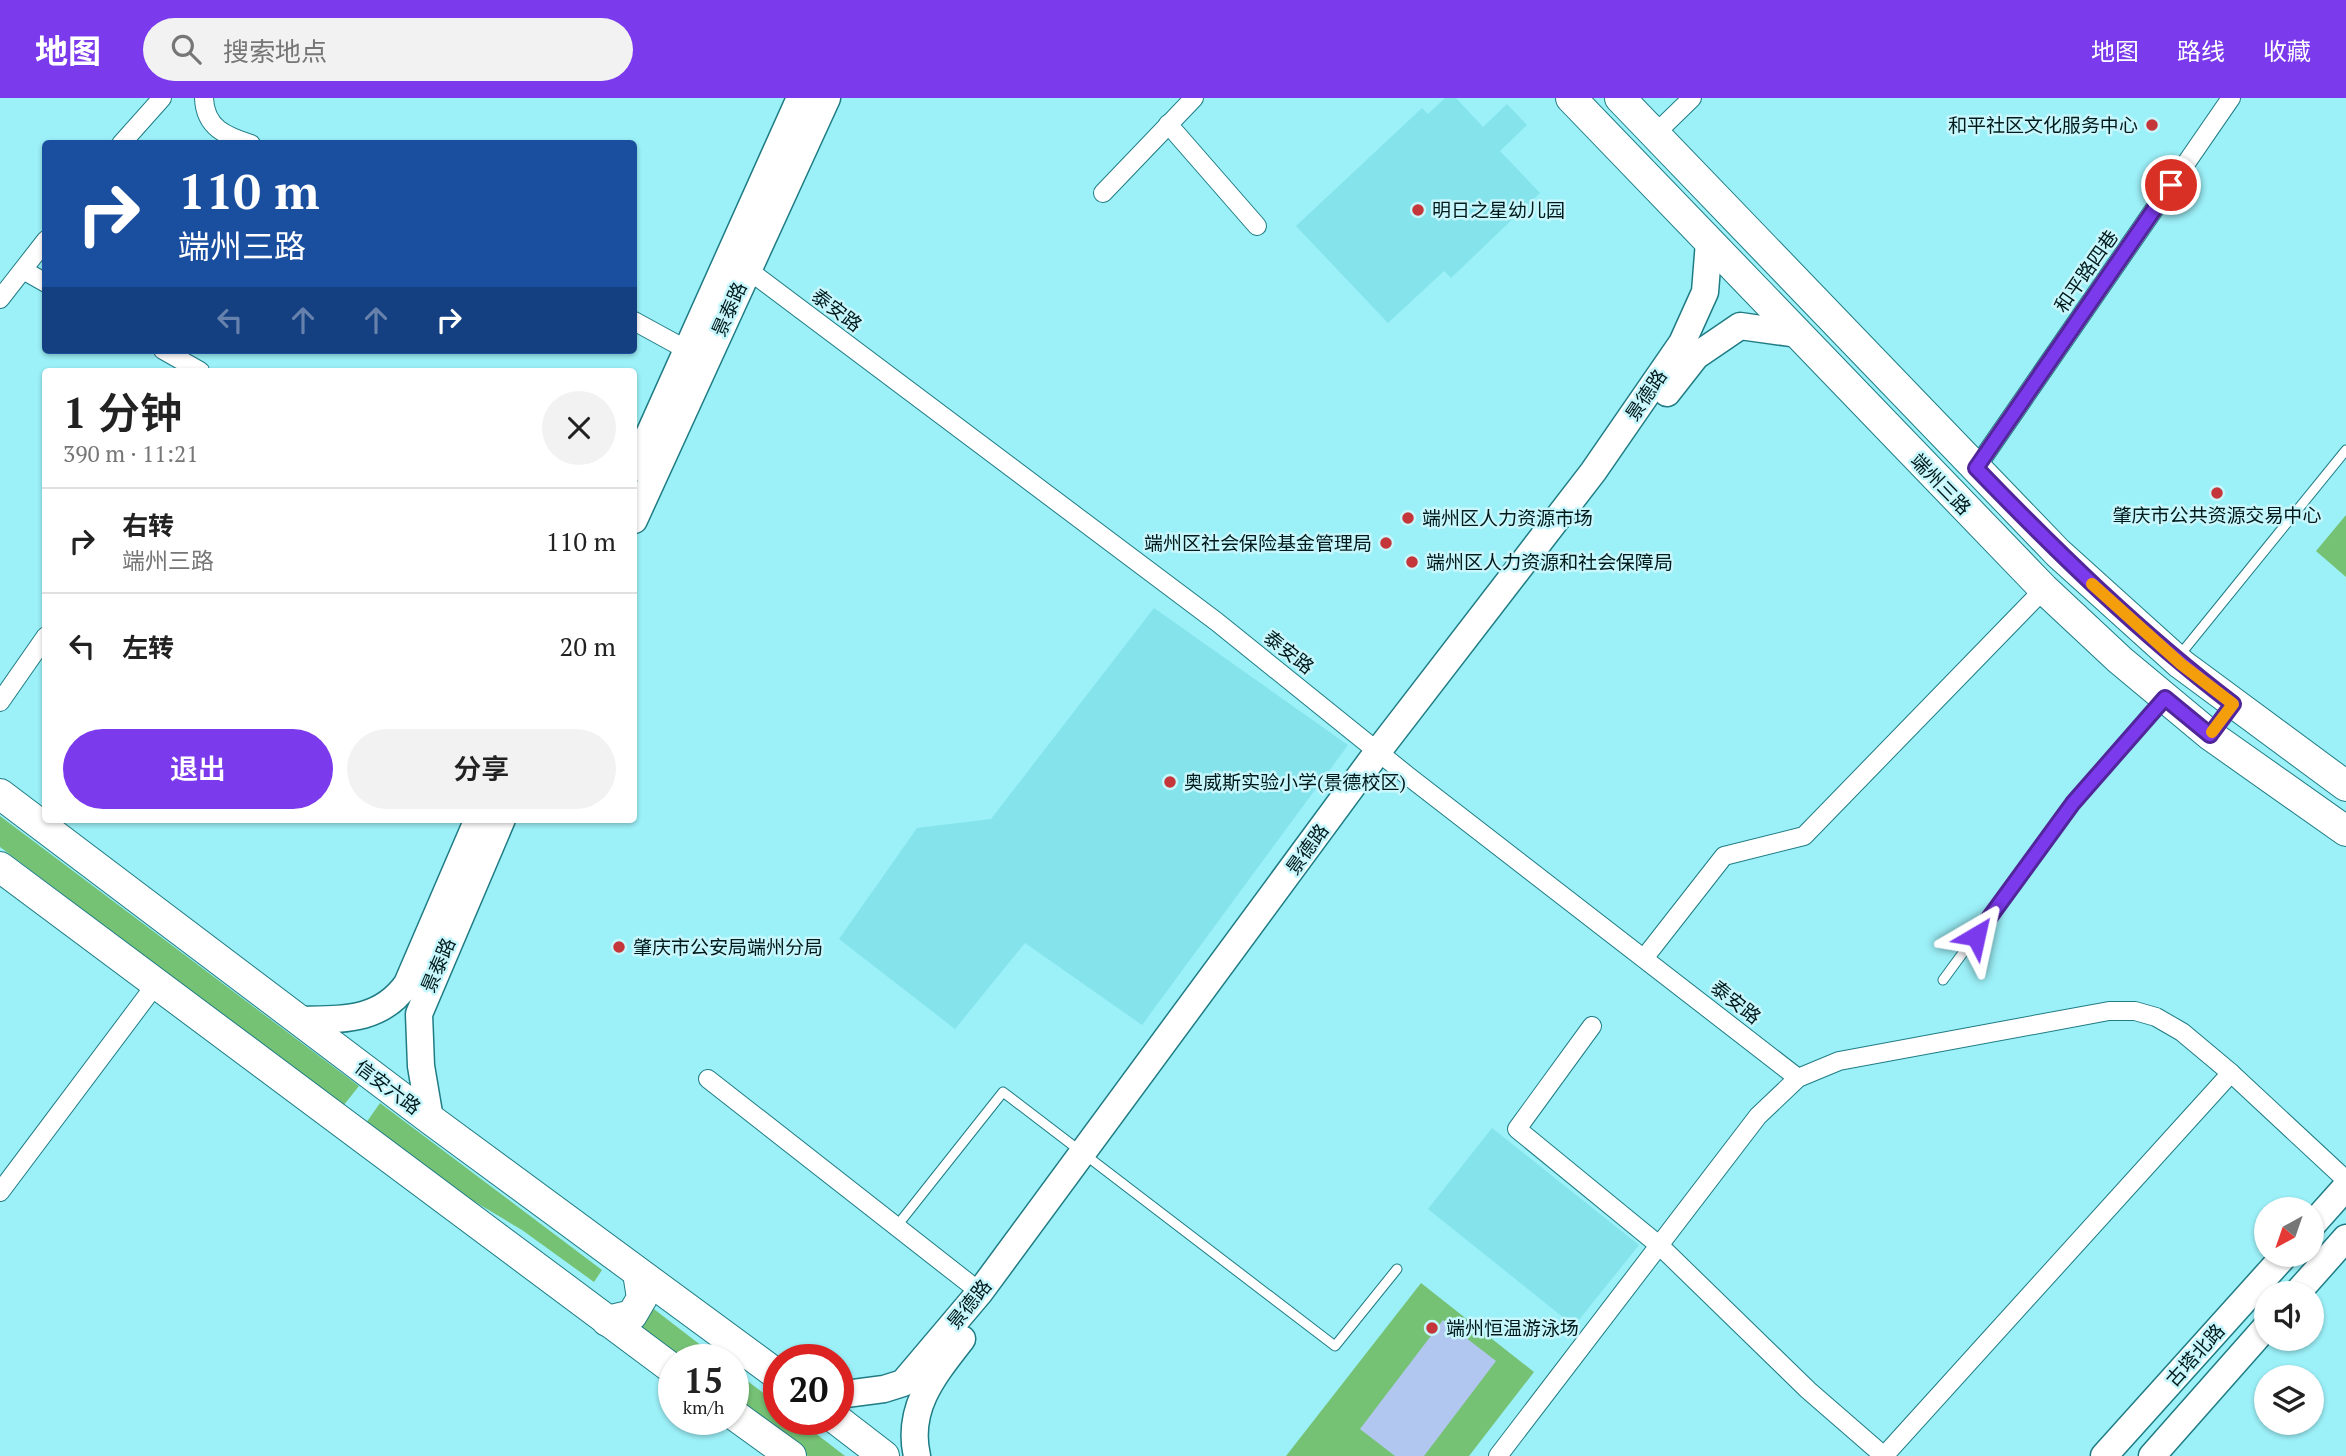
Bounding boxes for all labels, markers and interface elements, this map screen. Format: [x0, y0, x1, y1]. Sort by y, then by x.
search box [143, 18, 633, 81]
text: 地图 [35, 29, 101, 72]
icon: search [167, 30, 205, 68]
text: 搜索地点 [223, 34, 327, 68]
text: 地图 [2091, 35, 2139, 67]
text: 路线 [2177, 35, 2225, 67]
text: 收藏 [2263, 35, 2311, 67]
place label: 和平社区文化服务中心 [1948, 112, 2138, 137]
marker: 和平社区文化服务中心 [2144, 117, 2160, 133]
pin [2141, 155, 2201, 215]
text: 110 m [178, 158, 320, 223]
icon: arrive [2152, 166, 2190, 204]
icon: right [63, 168, 154, 259]
place label: 明日之星幼儿园 [1432, 197, 1565, 222]
marker: 明日之星幼儿园 [1410, 202, 1426, 218]
text: 端州三路 [178, 225, 306, 267]
street label: 和平路四巷 [2048, 225, 2123, 317]
street label: 景泰路 [706, 278, 752, 340]
street label: 泰安路 [807, 282, 868, 337]
icon: left [211, 301, 249, 339]
icon: ahead [284, 301, 322, 339]
icon: ahead [357, 301, 395, 339]
icon: right [430, 301, 468, 339]
street label: 景德路 [1619, 364, 1672, 425]
text: 1 分钟 [63, 384, 182, 440]
button: close [542, 391, 616, 465]
text: 390 m · 11:21 [63, 438, 198, 469]
street label: 端州三路 [1906, 448, 1977, 520]
marker: 肇庆市公共资源交易中心 [2209, 485, 2225, 501]
place label: 肇庆市公共资源交易中心 [2112, 502, 2322, 527]
place label: 端州区人力资源市场 [1422, 505, 1593, 530]
text: 右转 [122, 508, 174, 542]
marker: 端州区人力资源市场 [1400, 510, 1416, 526]
icon: right [63, 522, 101, 560]
text: 110 m [546, 524, 616, 558]
place label: 端州区社会保险基金管理局 [1144, 530, 1372, 555]
marker: 端州区社会保险基金管理局 [1378, 535, 1394, 551]
text: 端州三路 [122, 545, 214, 576]
place label: 端州区人力资源和社会保障局 [1426, 549, 1673, 574]
marker: 端州区人力资源和社会保障局 [1404, 554, 1420, 570]
street label: 泰安路 [1259, 624, 1319, 679]
icon: left [63, 627, 101, 665]
text: 20 m [560, 629, 616, 663]
text: 左转 [122, 630, 174, 664]
button: 退出 [63, 729, 333, 809]
button: 分享 [347, 729, 616, 809]
place label: 奥威斯实验小学(景德校区) [1184, 769, 1406, 794]
marker: 奥威斯实验小学(景德校区) [1162, 774, 1178, 790]
street label: 景德路 [1280, 818, 1333, 879]
position arrow [1939, 899, 2013, 973]
street label: 景泰路 [415, 934, 460, 996]
place label: 肇庆市公安局端州分局 [633, 934, 823, 959]
marker: 肇庆市公安局端州分局 [611, 939, 627, 955]
street label: 泰安路 [1706, 974, 1766, 1029]
street label: 信安六路 [350, 1054, 426, 1119]
north arrow [2254, 1197, 2324, 1267]
map controls [2254, 1197, 2324, 1435]
street label: 景德路 [941, 1274, 996, 1334]
button: sound [2254, 1281, 2324, 1351]
place label: 端州恒温游泳场 [1446, 1315, 1579, 1340]
street label: 古塔北路 [2160, 1318, 2229, 1391]
marker: 端州恒温游泳场 [1424, 1320, 1440, 1336]
speed limit sign: 20 [763, 1344, 854, 1435]
text: 15 [684, 1357, 723, 1403]
button: layers [2254, 1365, 2324, 1435]
text: km/h [683, 1395, 724, 1419]

